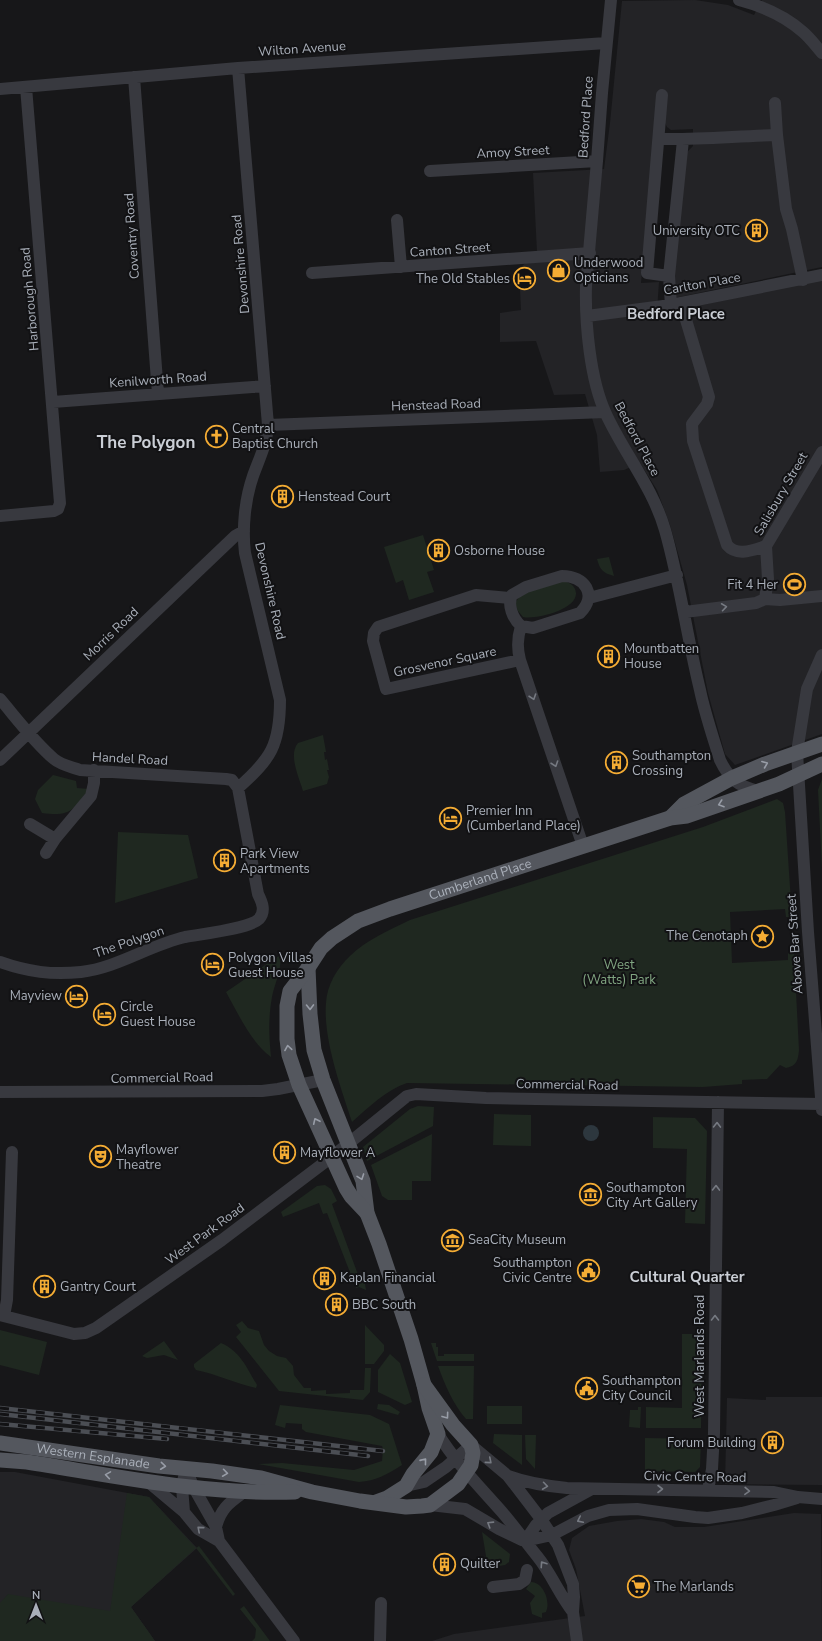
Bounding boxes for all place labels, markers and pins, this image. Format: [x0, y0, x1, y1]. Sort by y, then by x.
building icon: University OTC [743, 218, 769, 244]
place label: University OTC [653, 222, 740, 240]
place label: Underwood Opticians [574, 254, 643, 287]
shop icon: Underwood Opticians [546, 257, 572, 283]
hotel icon: The Old Stables [512, 266, 538, 292]
place label: The Old Stables [416, 270, 510, 288]
place label: Central Baptist Church [232, 420, 318, 453]
church icon: Central Baptist Church [203, 423, 229, 449]
building icon: Henstead Court [270, 484, 296, 510]
place label: Henstead Court [298, 488, 390, 506]
building icon: Osborne House [426, 538, 452, 564]
place label: Osborne House [454, 542, 545, 560]
sports icon: Fit 4 Her [781, 572, 807, 598]
place label: Fit 4 Her [727, 576, 778, 594]
place label: Mountbatten House [624, 640, 699, 673]
building icon: Mountbatten House [596, 643, 622, 669]
place label: Southampton Crossing [632, 747, 711, 780]
building icon: Southampton Crossing [603, 750, 629, 776]
place label: Premier Inn (Cumberland Place) [466, 802, 581, 835]
hotel icon: Premier Inn (Cumberland Place) [438, 805, 464, 831]
place label: Park View Apartments [240, 845, 310, 878]
building icon: Park View Apartments [211, 848, 237, 874]
place icon: The Cenotaph [750, 923, 776, 949]
place label: The Cenotaph [666, 927, 748, 945]
place label: Polygon Villas Guest House [228, 949, 312, 982]
hotel icon: Polygon Villas Guest House [200, 952, 226, 978]
hotel icon: Mayview [64, 983, 90, 1009]
place label: Mayview [10, 987, 62, 1005]
place label: Circle Guest House [120, 998, 195, 1031]
hotel icon: Circle Guest House [91, 1001, 117, 1027]
building icon: Mayflower A [272, 1140, 298, 1166]
place label: Mayflower Theatre [116, 1141, 179, 1174]
theatre icon: Mayflower Theatre [87, 1144, 113, 1170]
place label: Mayflower A [300, 1144, 376, 1162]
place label: Southampton City Art Gallery [606, 1179, 698, 1212]
museum icon: Southampton City Art Gallery [578, 1182, 604, 1208]
museum icon: SeaCity Museum [440, 1227, 466, 1253]
place label: SeaCity Museum [468, 1231, 566, 1249]
place label: Southampton Civic Centre [493, 1254, 572, 1287]
public building icon: Southampton Civic Centre [575, 1257, 601, 1283]
building icon: Kaplan Financial [312, 1265, 338, 1291]
place label: Kaplan Financial [340, 1269, 436, 1287]
building icon: Gantry Court [31, 1274, 57, 1300]
place label: Gantry Court [60, 1278, 136, 1296]
building icon: BBC South [323, 1292, 349, 1318]
place label: BBC South [352, 1296, 416, 1314]
place label: Southampton City Council [602, 1372, 681, 1405]
public building icon: Southampton City Council [573, 1375, 599, 1401]
building icon: Forum Building [759, 1430, 785, 1456]
place label: Forum Building [667, 1434, 756, 1452]
building icon: Quilter [432, 1551, 458, 1577]
place label: Quilter [460, 1555, 500, 1573]
supermarket icon: The Marlands [625, 1574, 651, 1600]
place label: The Marlands [654, 1578, 734, 1596]

